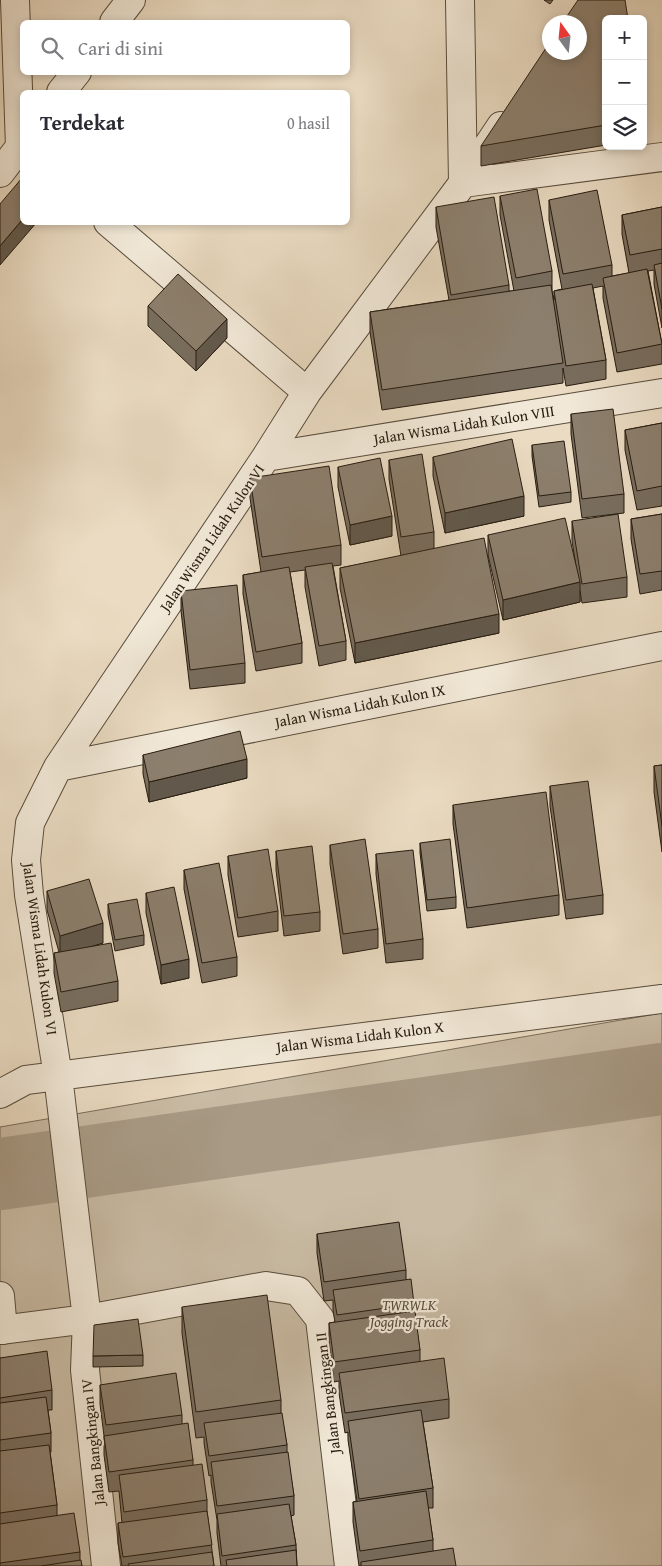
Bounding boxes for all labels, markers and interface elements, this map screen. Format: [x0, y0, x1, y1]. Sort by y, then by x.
north arrow [542, 15, 587, 60]
map controls [602, 15, 647, 150]
button: + [602, 15, 647, 60]
search box [20, 20, 350, 75]
icon: search [38, 34, 66, 62]
text: Cari di sini [78, 34, 163, 62]
button: − [602, 60, 647, 105]
button: layers [602, 105, 647, 150]
text: Terdekat [40, 107, 124, 138]
text: 0 hasil [287, 111, 330, 135]
street label: Jalan Wisma Lidah Kulon VIII [370, 400, 556, 450]
street label: Jalan Wisma Lidah Kulon VI [153, 460, 269, 617]
street label: Jalan Wisma Lidah Kulon IX [271, 679, 448, 733]
street label: Jalan Wisma Lidah Kulon VI [18, 859, 63, 1036]
street label: Jalan Wisma Lidah Kulon X [273, 1016, 446, 1057]
park label: TWRWLK Jogging Track [367, 1294, 448, 1332]
street label: Jalan Bangkingan II [310, 1331, 346, 1457]
street label: Jalan Bangkingan IV [75, 1377, 110, 1508]

